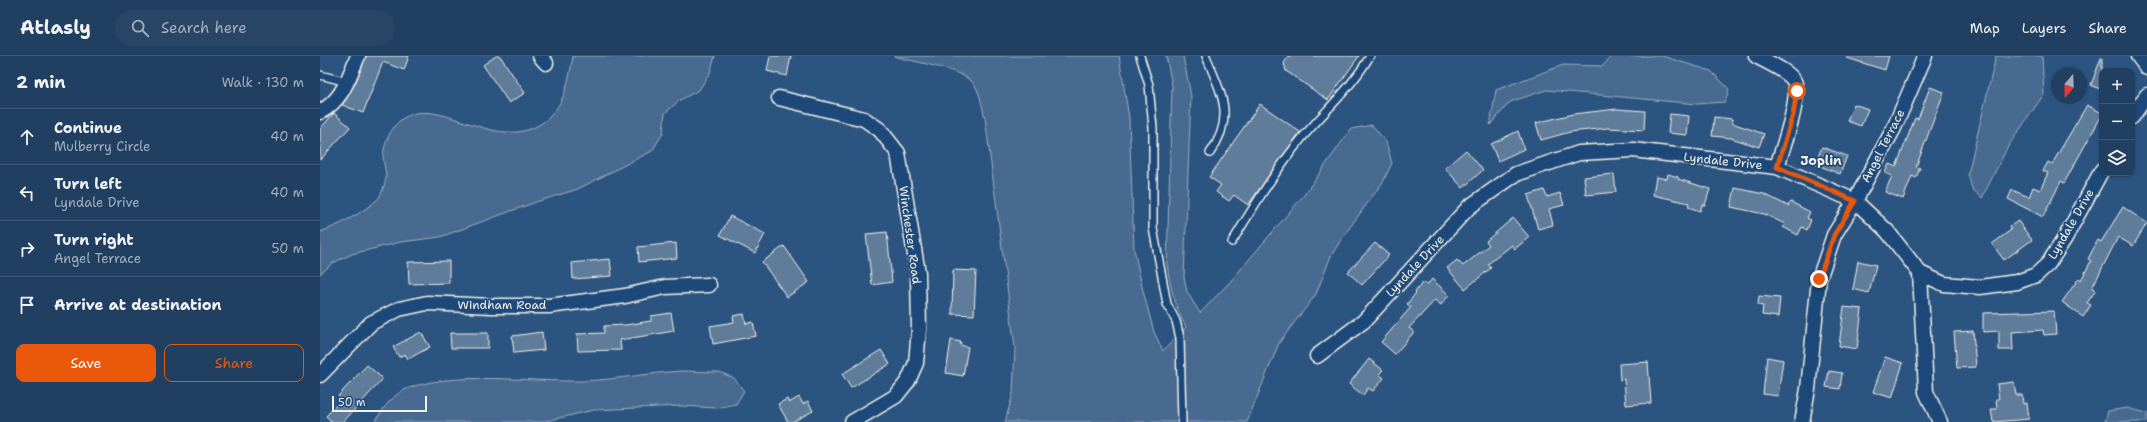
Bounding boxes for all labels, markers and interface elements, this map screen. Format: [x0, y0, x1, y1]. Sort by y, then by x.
search box [115, 10, 395, 46]
text: Atlasly [20, 15, 91, 40]
icon: search [129, 17, 151, 39]
text: Search here [161, 18, 247, 38]
text: Map [1970, 19, 2000, 37]
text: Layers [2022, 19, 2066, 37]
text: Share [2088, 19, 2127, 37]
north arrow [2051, 68, 2087, 104]
map controls [2099, 68, 2135, 176]
button: + [2099, 68, 2135, 104]
text: 2 min [16, 71, 66, 93]
text: Walk · 130 m [222, 74, 304, 91]
route start [1788, 82, 1806, 100]
button: − [2099, 104, 2135, 140]
street label: Angel Terrace [1858, 106, 1908, 185]
text: Continue [54, 118, 122, 138]
icon: ahead [16, 126, 38, 148]
text: 40 m [270, 128, 304, 145]
text: Mulberry Circle [54, 138, 150, 155]
button: layers [2099, 140, 2135, 176]
street label: Lyndale Drive [1683, 149, 1763, 173]
district label: Joplin [1800, 152, 1842, 169]
text: Turn left [54, 174, 122, 194]
icon: left [16, 182, 38, 204]
text: 40 m [270, 184, 304, 201]
street label: Winchester Road [895, 185, 925, 285]
street label: Lyndale Drive [2044, 186, 2098, 262]
text: Lyndale Drive [54, 194, 140, 211]
text: Turn right [54, 230, 134, 250]
street label: Lyndale Drive [1382, 231, 1448, 300]
icon: right [16, 238, 38, 260]
text: 50 m [271, 240, 304, 257]
text: Angel Terrace [54, 250, 141, 267]
route end [1810, 270, 1828, 288]
icon: arrive [16, 294, 38, 316]
text: Arrive at destination [54, 295, 222, 315]
street label: Windham Road [458, 297, 547, 313]
button: Save [16, 344, 156, 382]
button: Share [164, 344, 304, 382]
scale bar [332, 394, 427, 413]
text: 50 m [338, 395, 366, 410]

